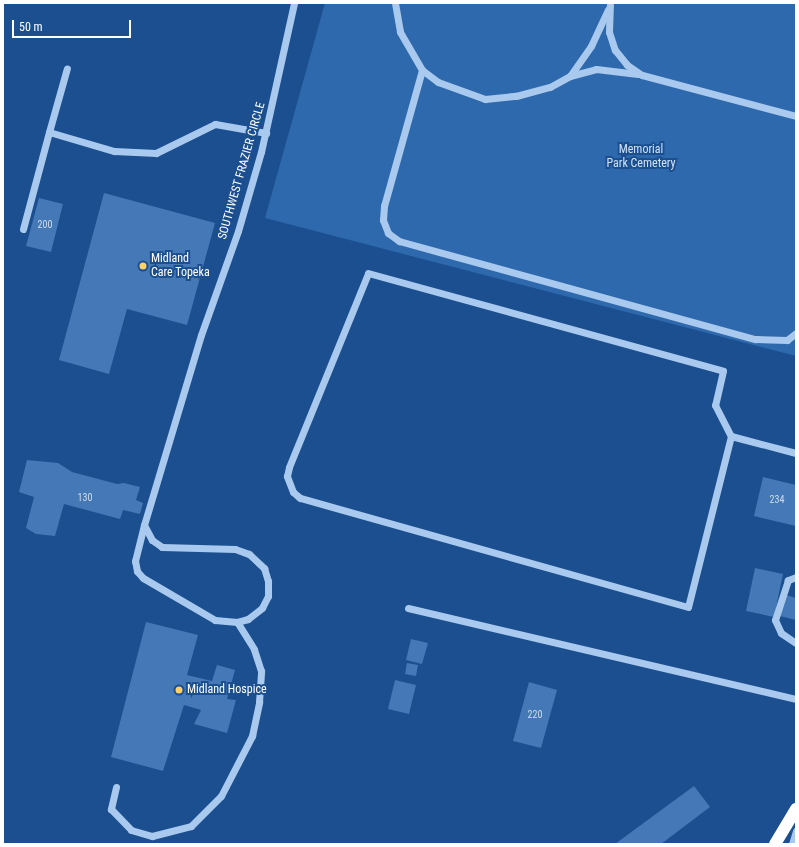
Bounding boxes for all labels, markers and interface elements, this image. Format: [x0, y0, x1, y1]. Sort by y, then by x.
scale bar [14, 12, 133, 38]
text: 50 m [19, 20, 43, 34]
street label: SOUTHWEST FRAZIER CIRCLE [215, 101, 269, 241]
park label: Memorial Park Cemetery [606, 143, 676, 171]
house number: 200 [38, 219, 52, 231]
place label: Midland Care Topeka [151, 252, 210, 280]
marker: Midland Care Topeka [138, 261, 148, 271]
house number: 130 [78, 492, 92, 504]
house number: 234 [770, 494, 784, 506]
place label: Midland Hospice [187, 683, 267, 697]
marker: Midland Hospice [174, 685, 184, 695]
house number: 220 [528, 709, 542, 721]

